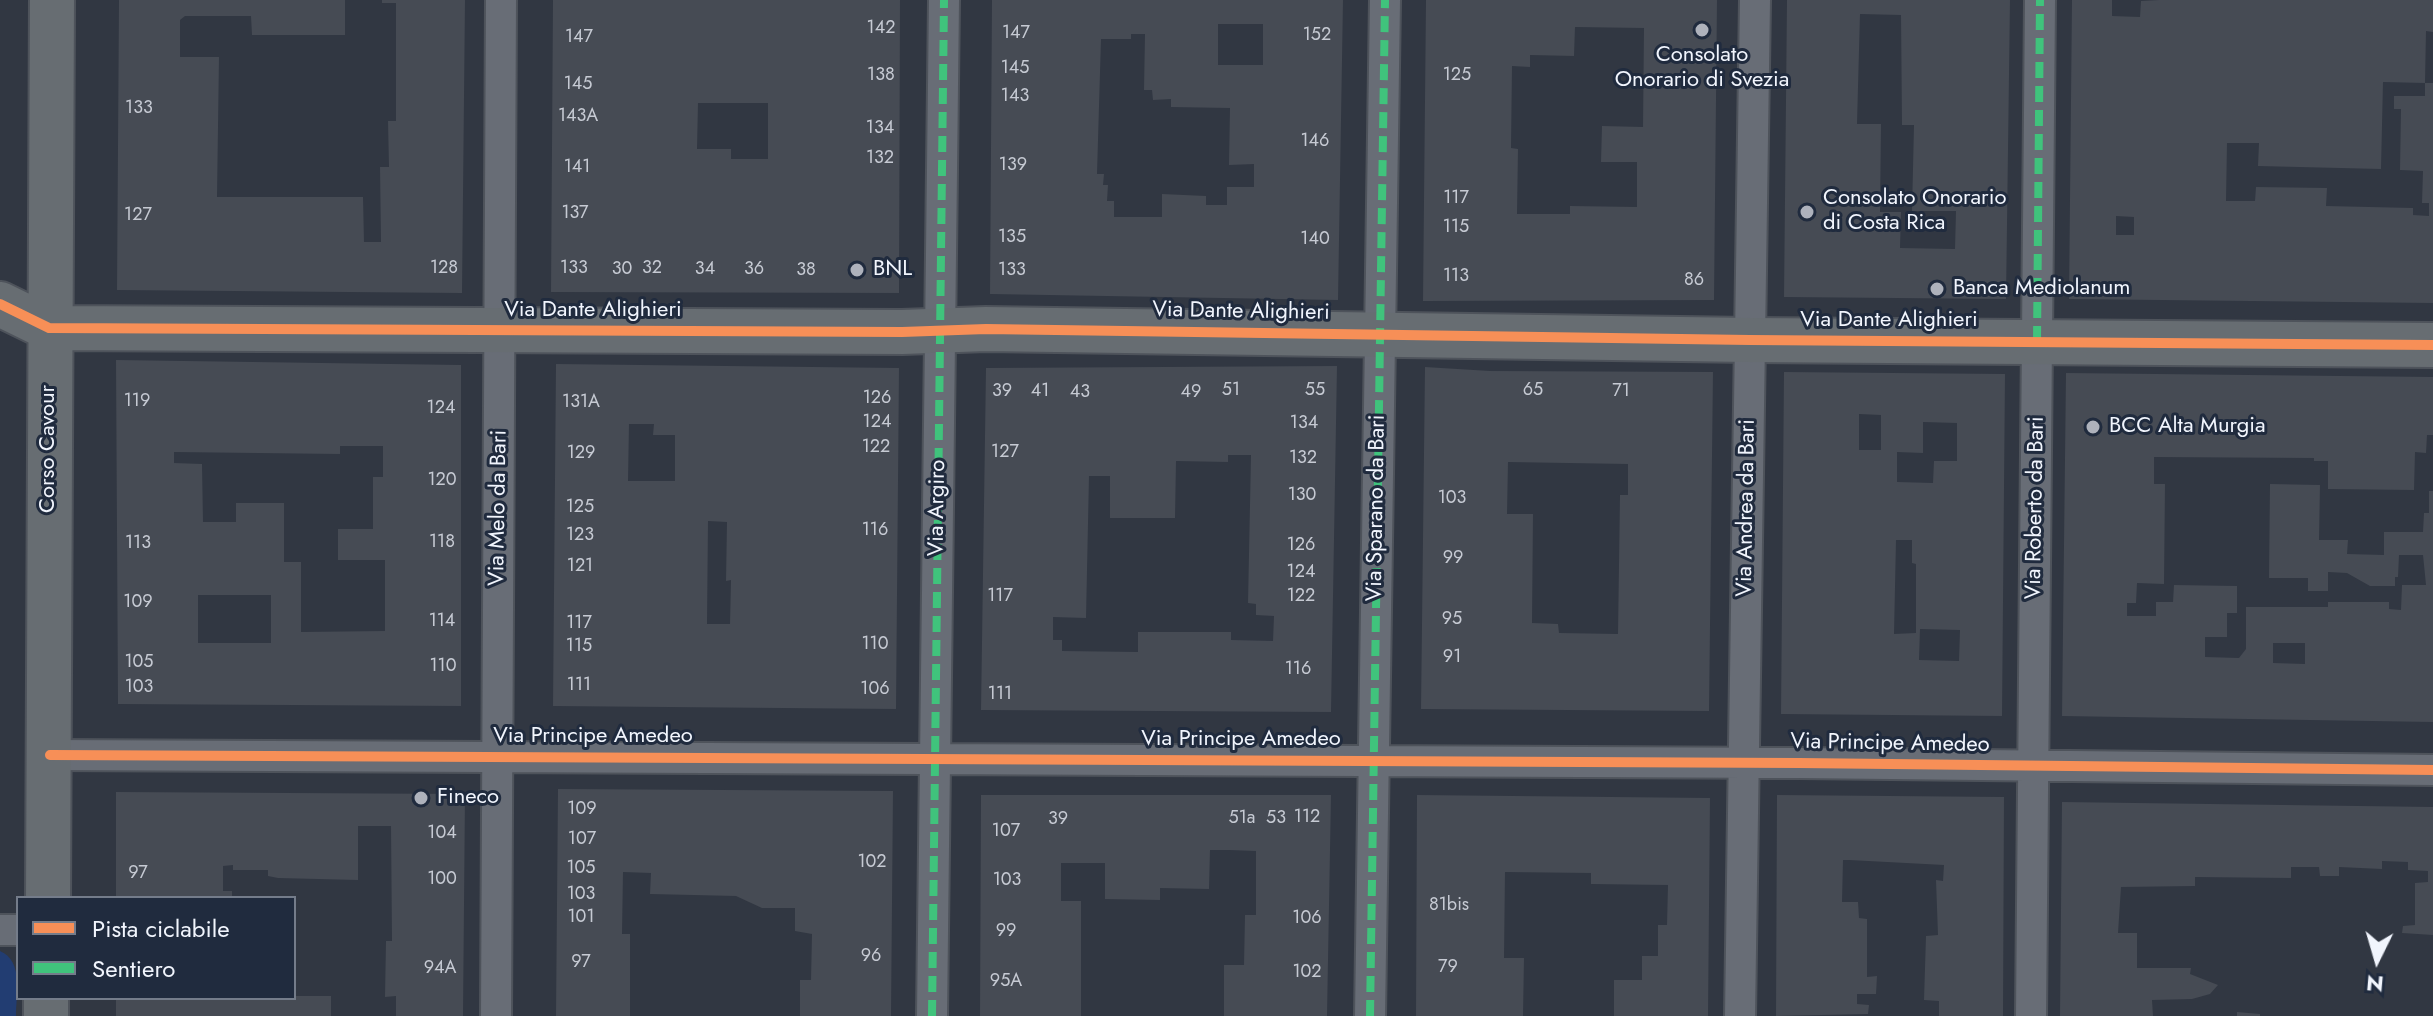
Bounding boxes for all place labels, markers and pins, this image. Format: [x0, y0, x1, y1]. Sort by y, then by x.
marker: Consolato Onorario di Svezia [1693, 21, 1711, 39]
place label: Consolato Onorario di Svezia [1615, 43, 1789, 94]
place label: Consolato Onorario di Costa Rica [1823, 186, 2006, 238]
marker: Consolato Onorario di Costa Rica [1798, 203, 1816, 221]
place label: BNL [873, 257, 912, 283]
marker: BNL [848, 261, 866, 279]
place label: Banca Mediolanum [1953, 276, 2130, 302]
marker: Banca Mediolanum [1928, 280, 1946, 298]
place label: BCC Alta Murgia [2109, 414, 2265, 440]
marker: BCC Alta Murgia [2084, 418, 2102, 436]
place label: Fineco [437, 785, 499, 811]
marker: Fineco [412, 789, 430, 807]

